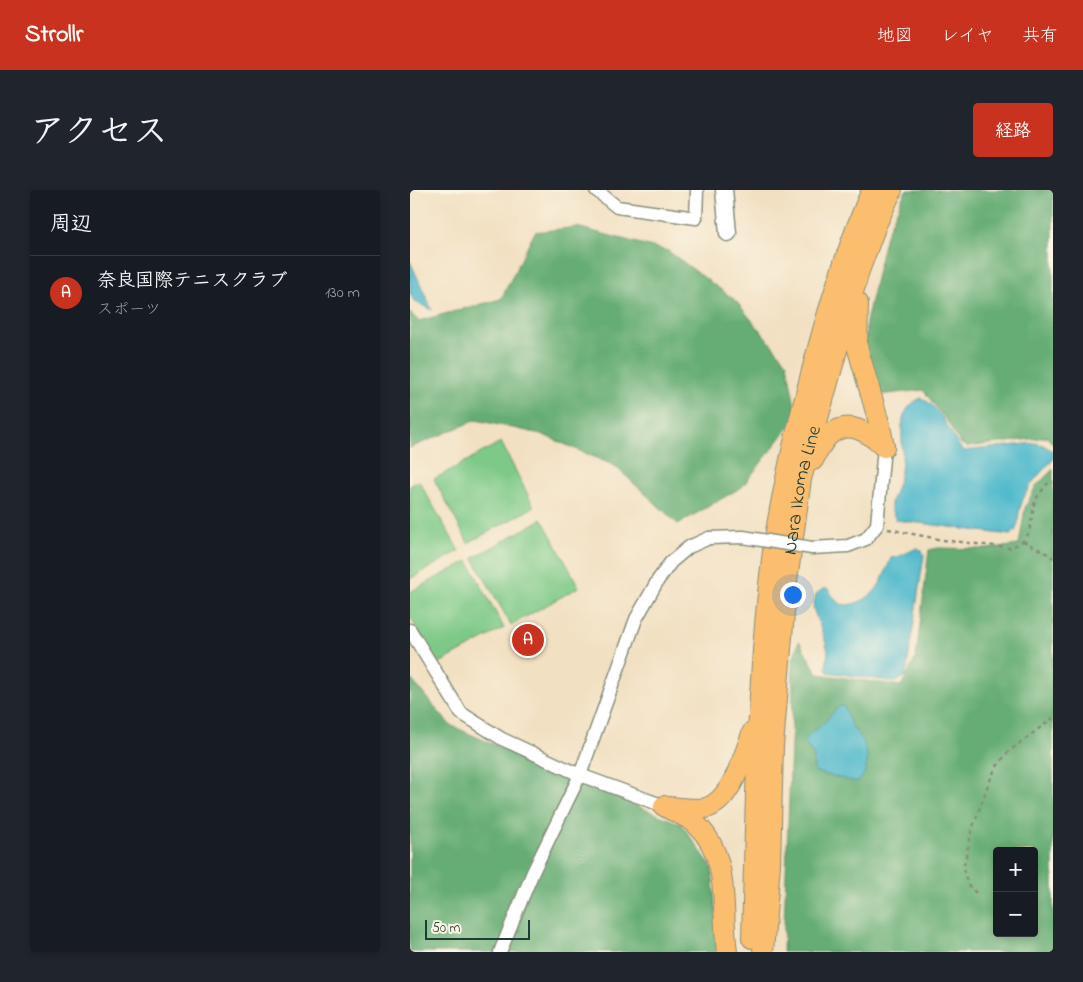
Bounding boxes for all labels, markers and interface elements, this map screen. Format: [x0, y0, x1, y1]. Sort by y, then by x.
text: Strollr [25, 18, 83, 53]
text: 地図 [877, 24, 913, 50]
text: レイヤ [941, 24, 994, 50]
text: 共有 [1022, 24, 1058, 50]
button: 経路 [973, 103, 1053, 157]
text: アクセス [30, 108, 168, 159]
text: 周辺 [50, 210, 92, 240]
text: 奈良国際テニスクラブ [97, 268, 287, 295]
text: A [61, 281, 71, 305]
text: 130 m [325, 281, 360, 305]
text: スポーツ [97, 298, 161, 322]
street label: Nara Ikoma Line [776, 422, 830, 557]
your location [780, 582, 806, 608]
pin: A [512, 621, 544, 659]
map controls [993, 847, 1038, 937]
button: + [993, 847, 1038, 892]
button: − [993, 892, 1038, 937]
scale bar [425, 917, 530, 940]
text: 50 m [432, 918, 460, 939]

